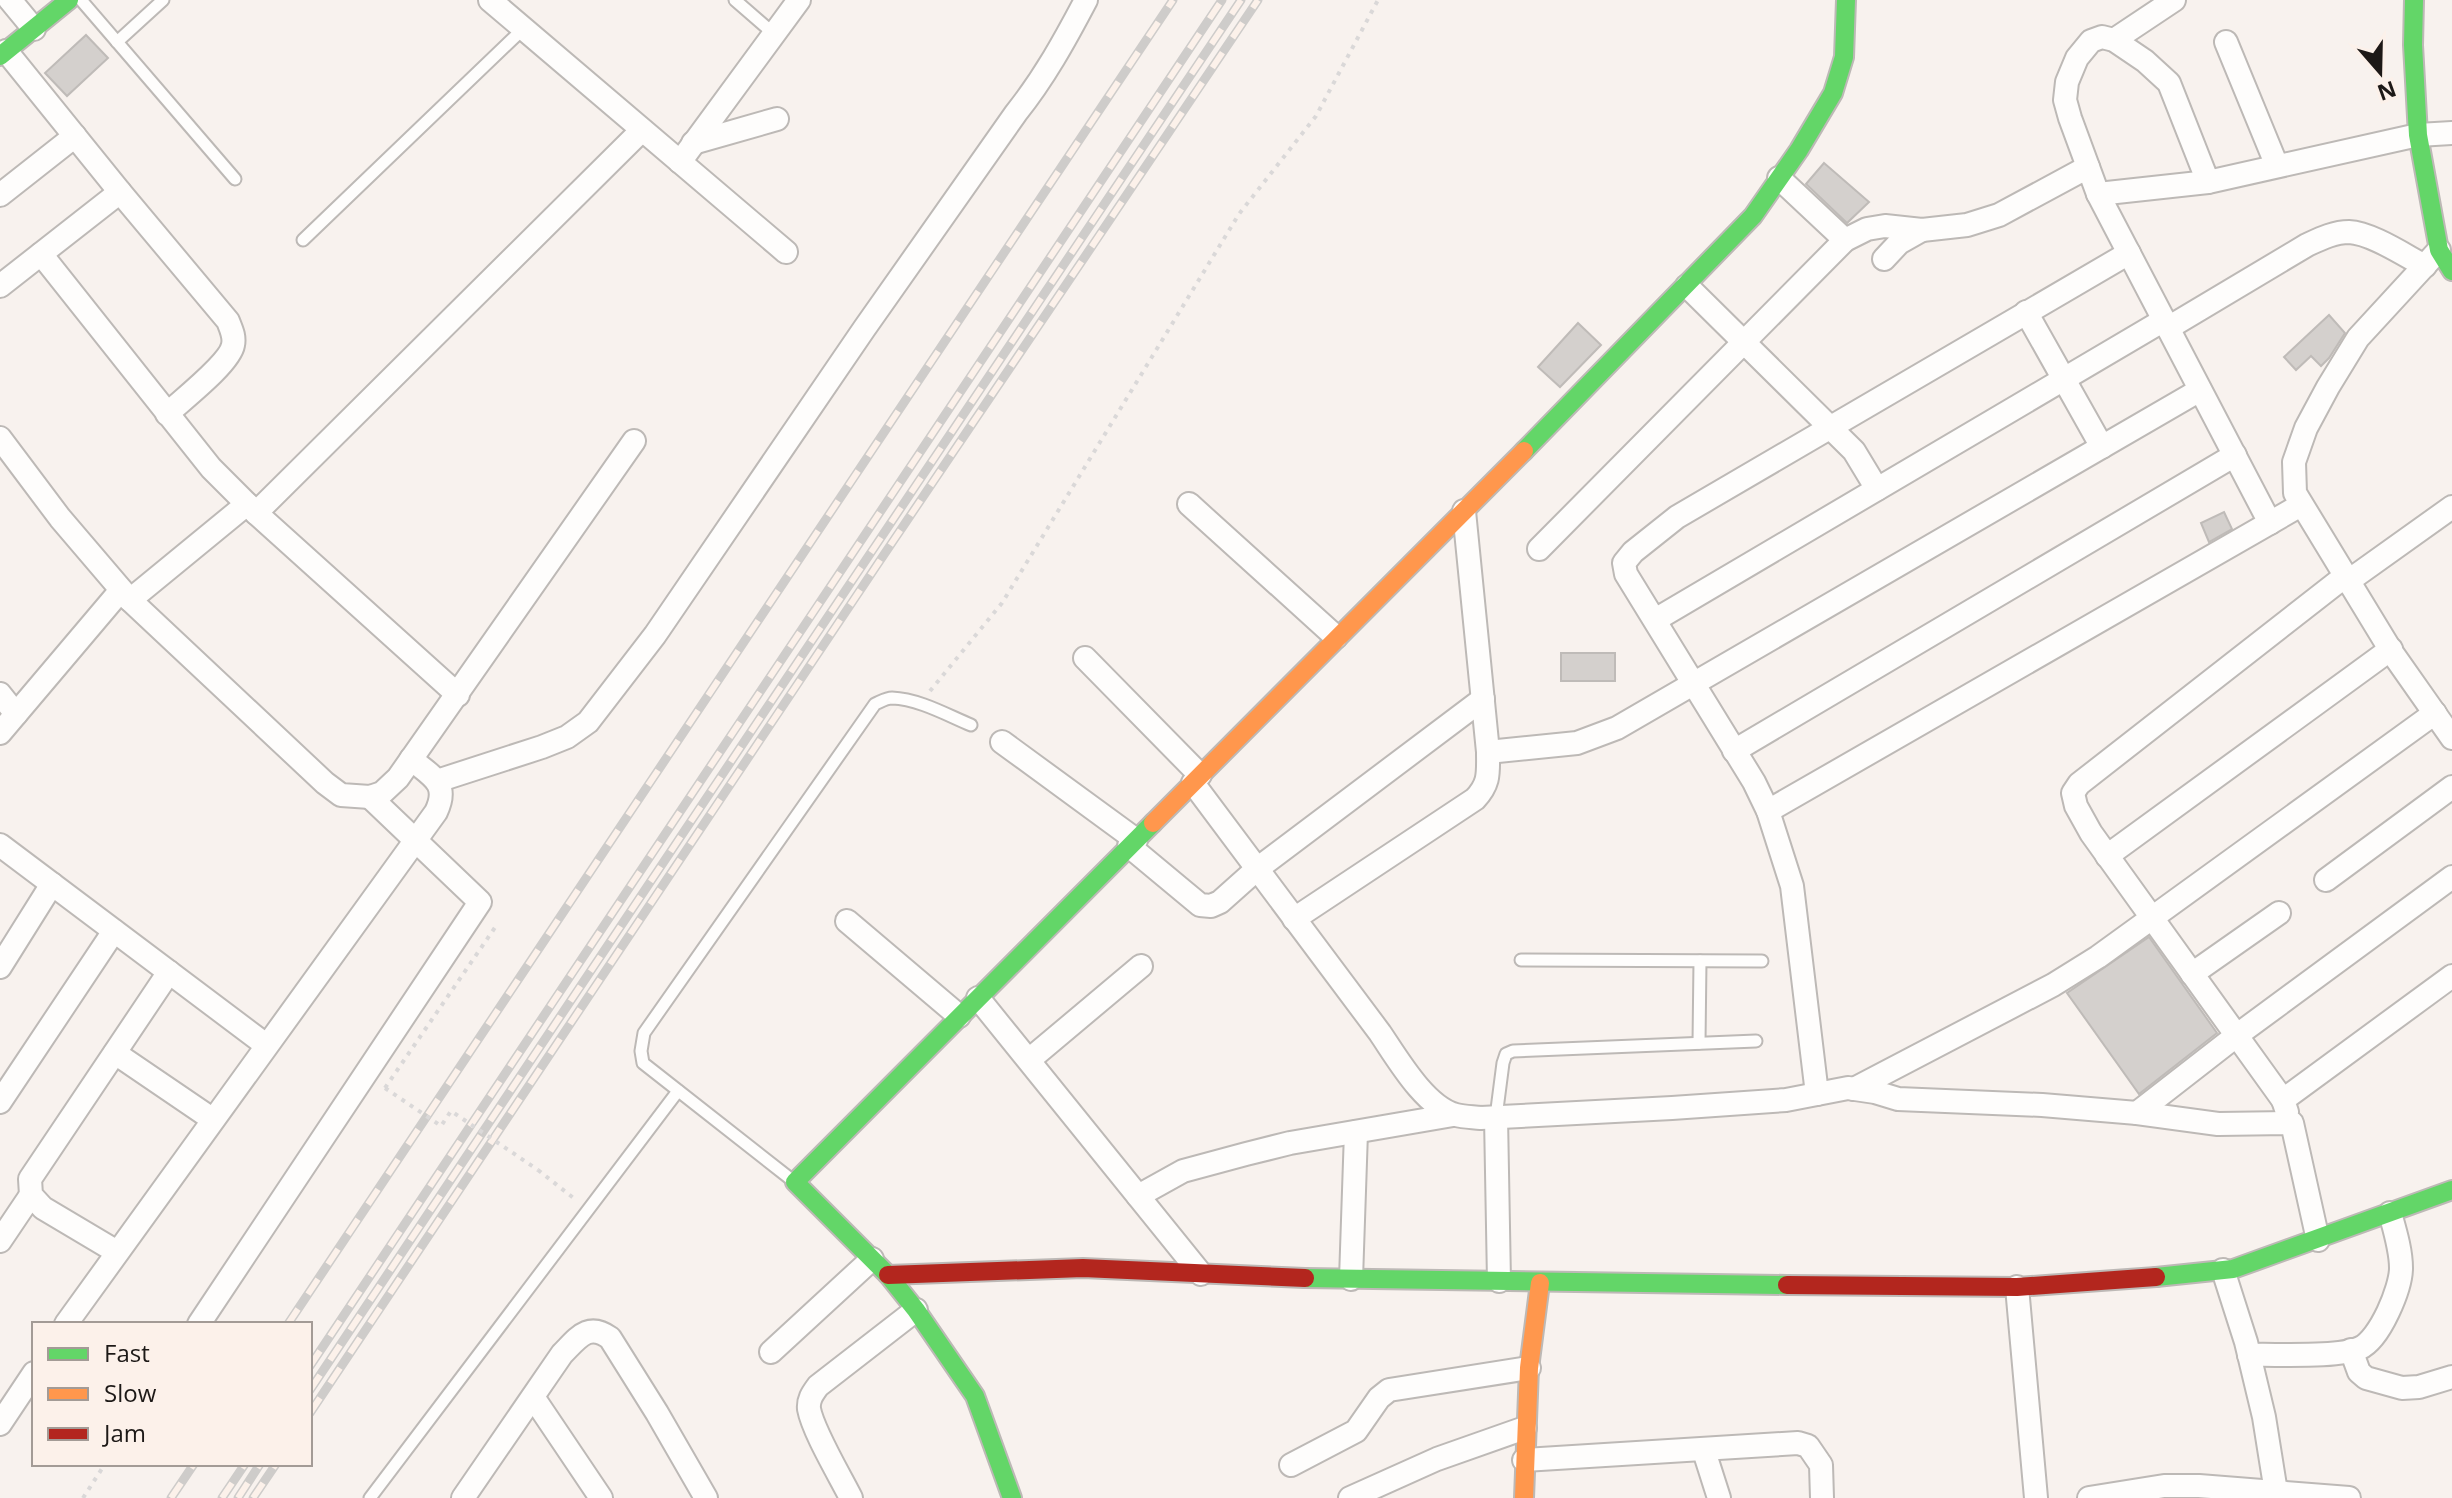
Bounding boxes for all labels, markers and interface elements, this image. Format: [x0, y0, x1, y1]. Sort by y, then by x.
north arrow [2340, 32, 2420, 112]
text: N [2374, 75, 2401, 109]
legend [32, 1322, 312, 1466]
text: Fast [104, 1336, 150, 1369]
text: Slow [104, 1376, 157, 1409]
text: Jam [102, 1416, 146, 1449]

